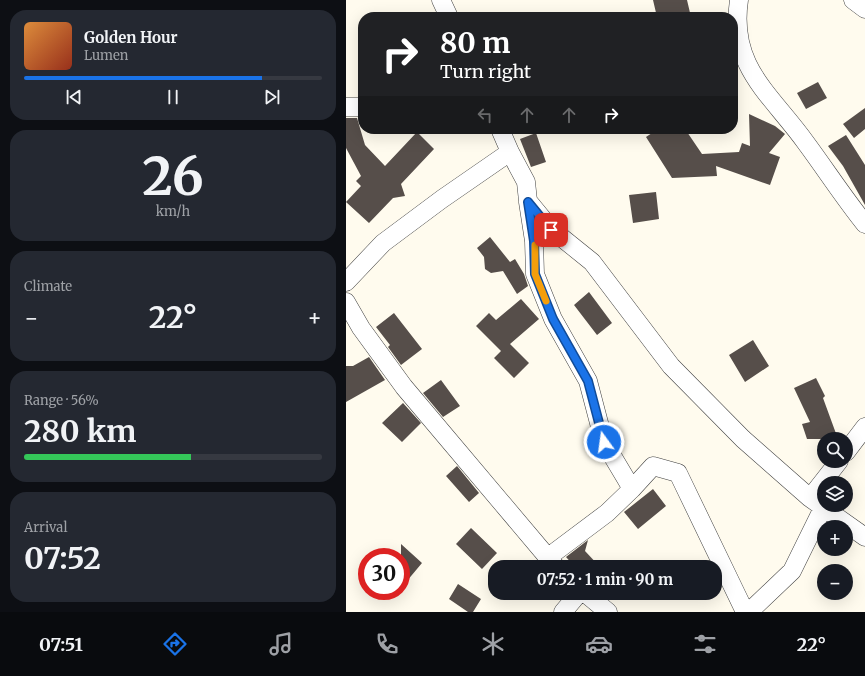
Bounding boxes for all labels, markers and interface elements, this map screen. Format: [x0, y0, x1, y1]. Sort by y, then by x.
text: 80 m [440, 25, 511, 61]
text: Golden Hour [84, 28, 178, 47]
icon: right [374, 28, 426, 80]
text: Lumen [84, 47, 128, 64]
text: Turn right [440, 60, 531, 83]
icon: previous [63, 86, 85, 108]
icon: pause [162, 86, 184, 108]
icon: next [261, 86, 283, 108]
icon: left [474, 104, 496, 126]
icon: ahead [516, 104, 538, 126]
icon: ahead [558, 104, 580, 126]
icon: right [600, 104, 622, 126]
text: 26 [142, 144, 204, 209]
text: km/h [156, 203, 190, 220]
pin [534, 213, 568, 247]
icon: arrive [540, 219, 562, 241]
text: Climate [24, 278, 72, 295]
text: 22° [149, 298, 197, 336]
text: − [24, 304, 39, 332]
text: + [307, 304, 322, 332]
text: Range · 56% [24, 392, 99, 409]
text: 280 km [24, 412, 136, 450]
position arrow [583, 421, 625, 463]
map controls [817, 432, 853, 600]
button: search [817, 432, 853, 468]
button: layers [817, 476, 853, 512]
text: Arrival [24, 519, 67, 536]
button: + [817, 520, 853, 556]
text: 07:52 [24, 539, 101, 577]
speed limit sign: 30 [358, 548, 410, 600]
button: − [817, 564, 853, 600]
text: 07:52 · 1 min · 90 m [537, 570, 673, 589]
icon: directions [161, 630, 189, 658]
icon: music [267, 630, 295, 658]
icon: phone [373, 630, 401, 658]
icon: climate [479, 630, 507, 658]
icon: car [585, 630, 613, 658]
icon: filters [691, 630, 719, 658]
text: 07:51 [39, 633, 83, 656]
text: 22° [797, 633, 826, 656]

